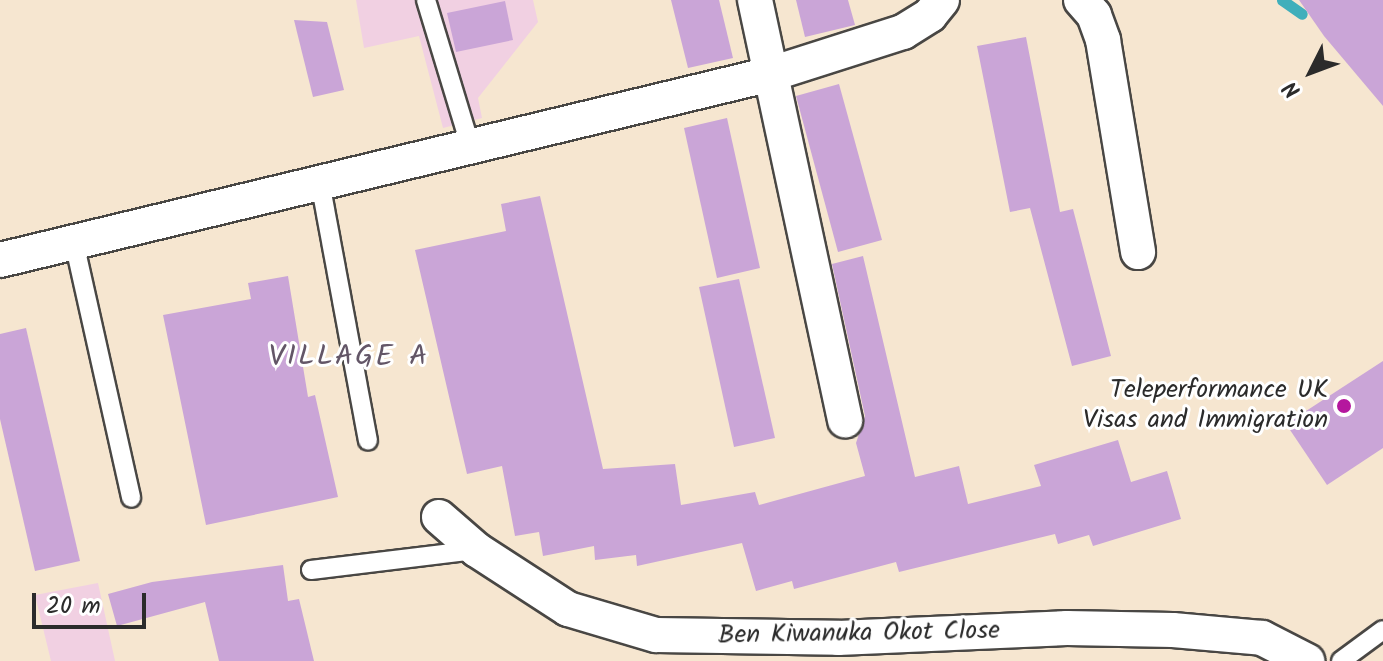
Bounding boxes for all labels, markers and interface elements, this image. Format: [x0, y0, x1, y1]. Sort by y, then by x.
north arrow [1271, 32, 1351, 112]
text: N [1275, 72, 1310, 105]
district label: VILLAGE A [269, 339, 429, 375]
place label: Teleperformance UK Visas and Immigration [1083, 375, 1328, 436]
marker: Teleperformance UK Visas and Immigration [1335, 397, 1353, 415]
scale bar [36, 577, 150, 627]
text: 20 m [46, 587, 101, 626]
street label: Ben Kiwanuka Okot Close [718, 616, 1000, 652]

